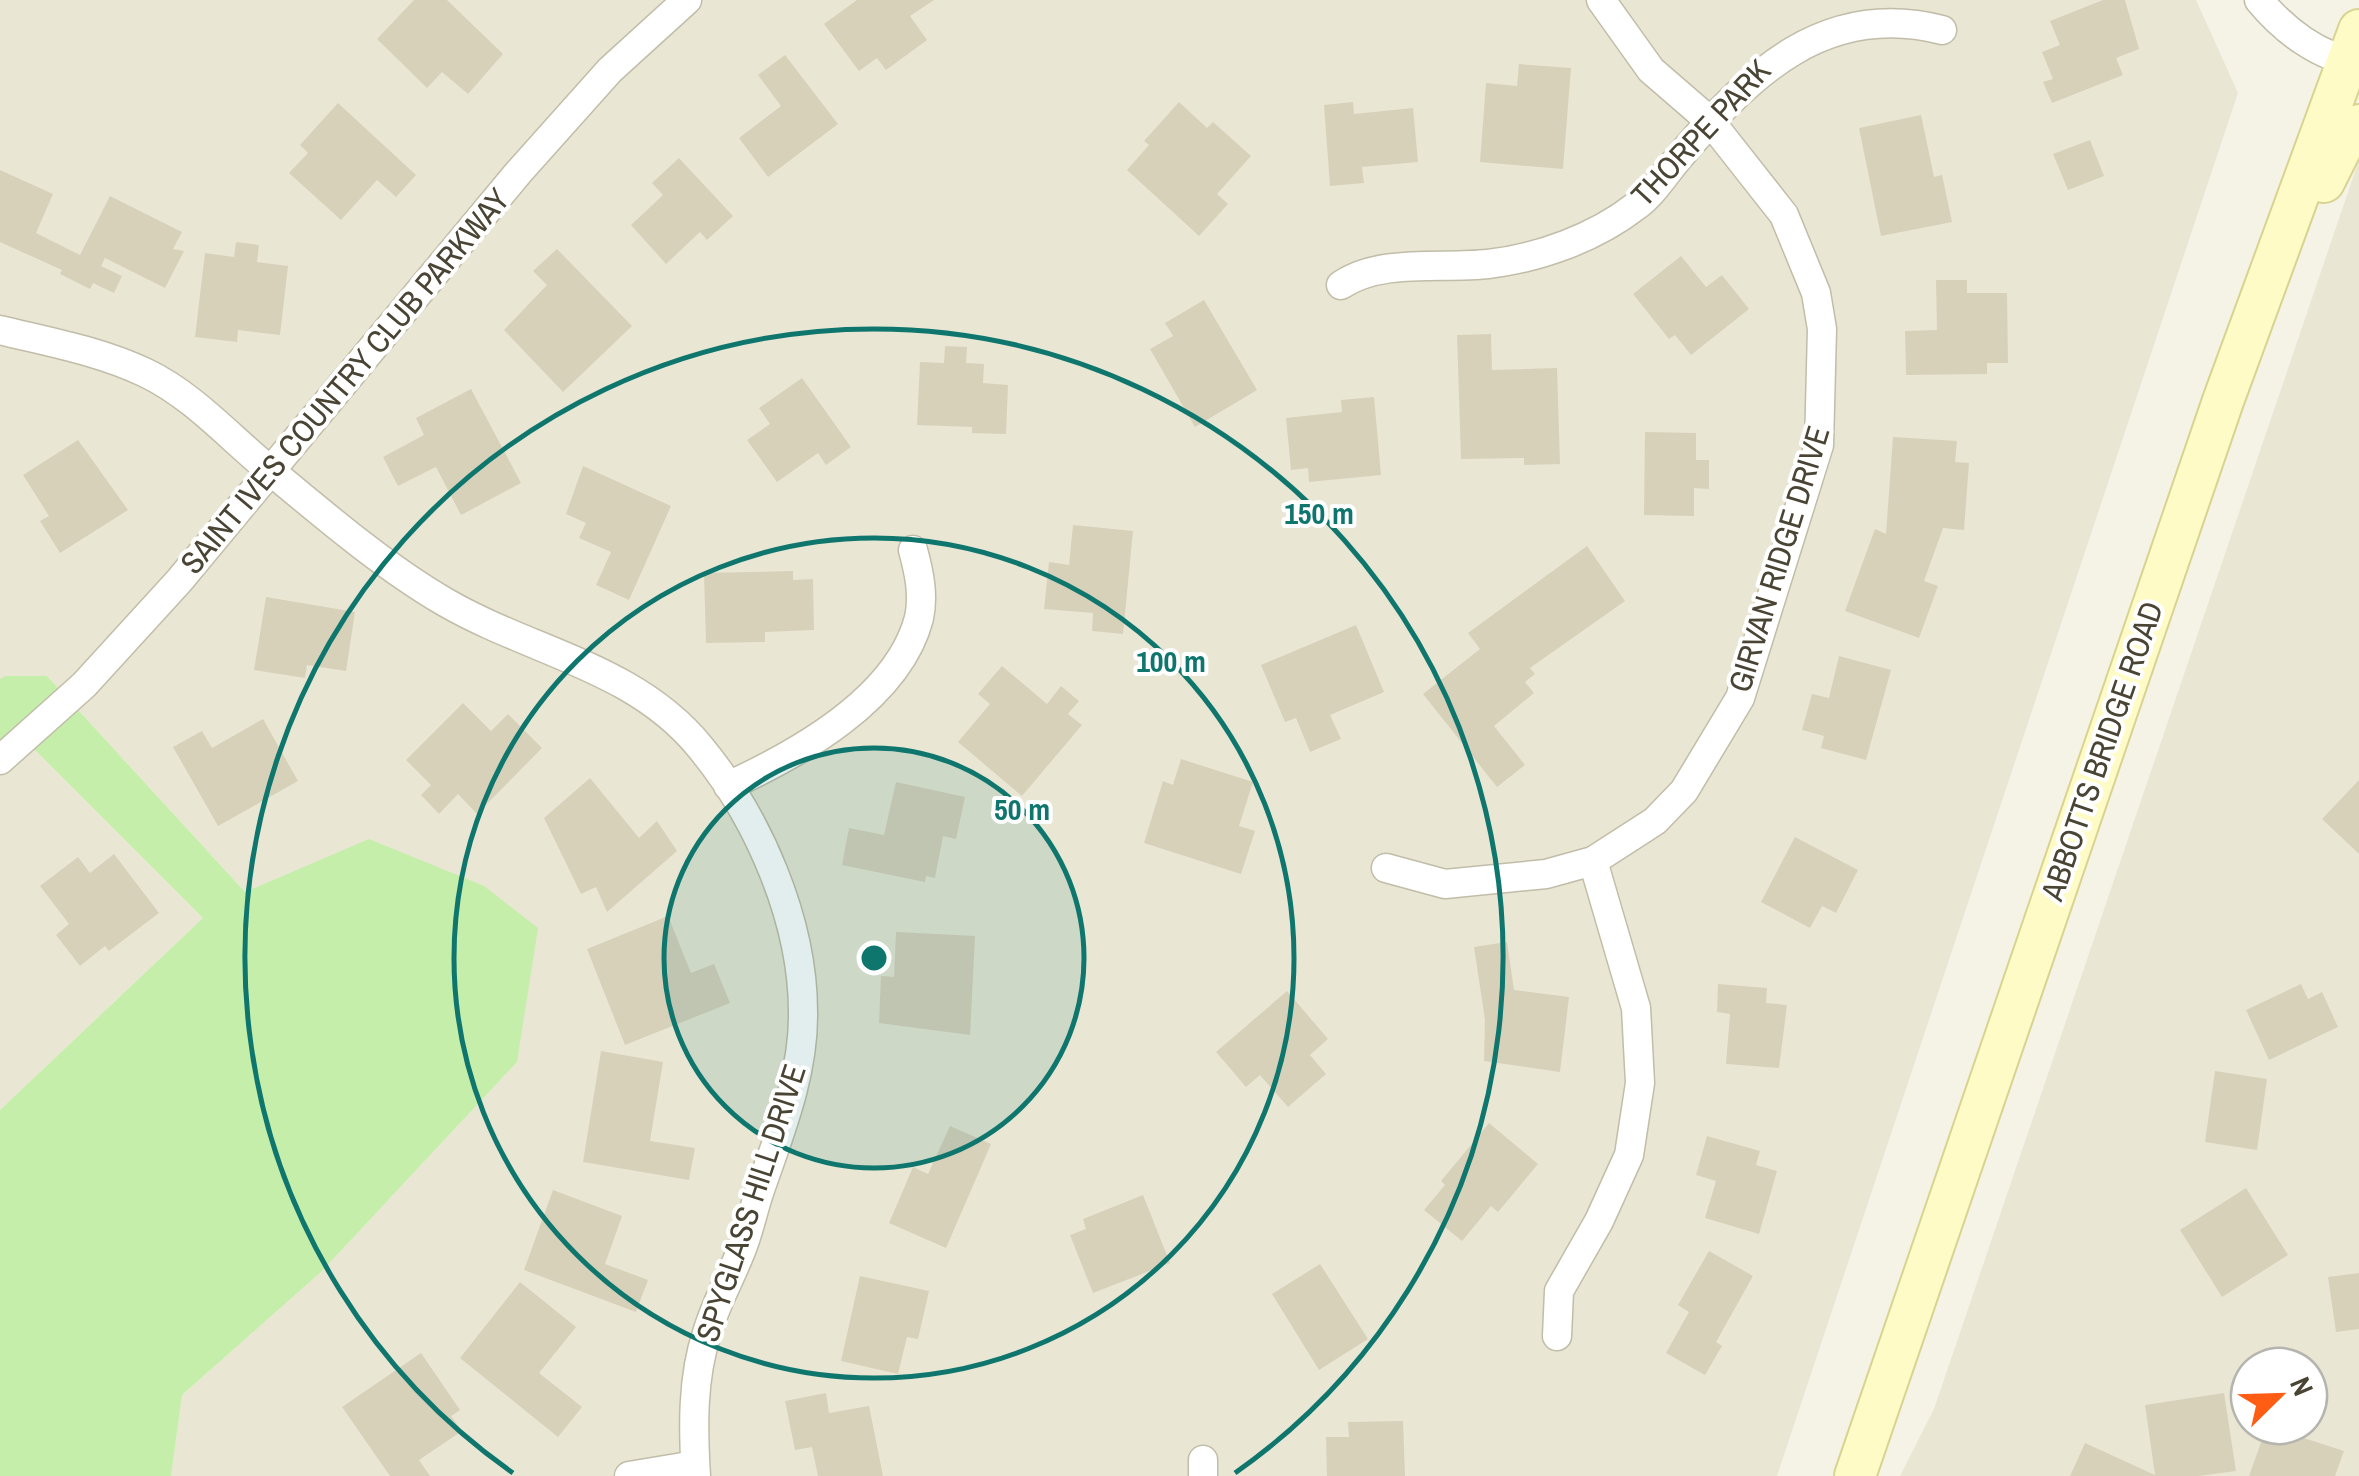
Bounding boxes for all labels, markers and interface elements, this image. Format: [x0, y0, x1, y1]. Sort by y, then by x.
street label: THORPE PARK [1621, 50, 1780, 215]
street label: SAINT IVES COUNTRY CLUB PARKWAY [170, 178, 519, 583]
street label: GIRVAN RIDGE DRIVE [1718, 421, 1839, 697]
text: 150 m [1284, 493, 1354, 533]
street label: ABBOTTS BRIDGE ROAD [2030, 596, 2173, 907]
text: 100 m [1136, 641, 1206, 681]
text: 50 m [994, 789, 1050, 829]
centre of rings [856, 940, 892, 976]
street label: SPYGLASS HILL DRIVE [685, 1059, 816, 1347]
north arrow [2229, 1346, 2329, 1446]
text: N [2281, 1371, 2323, 1401]

